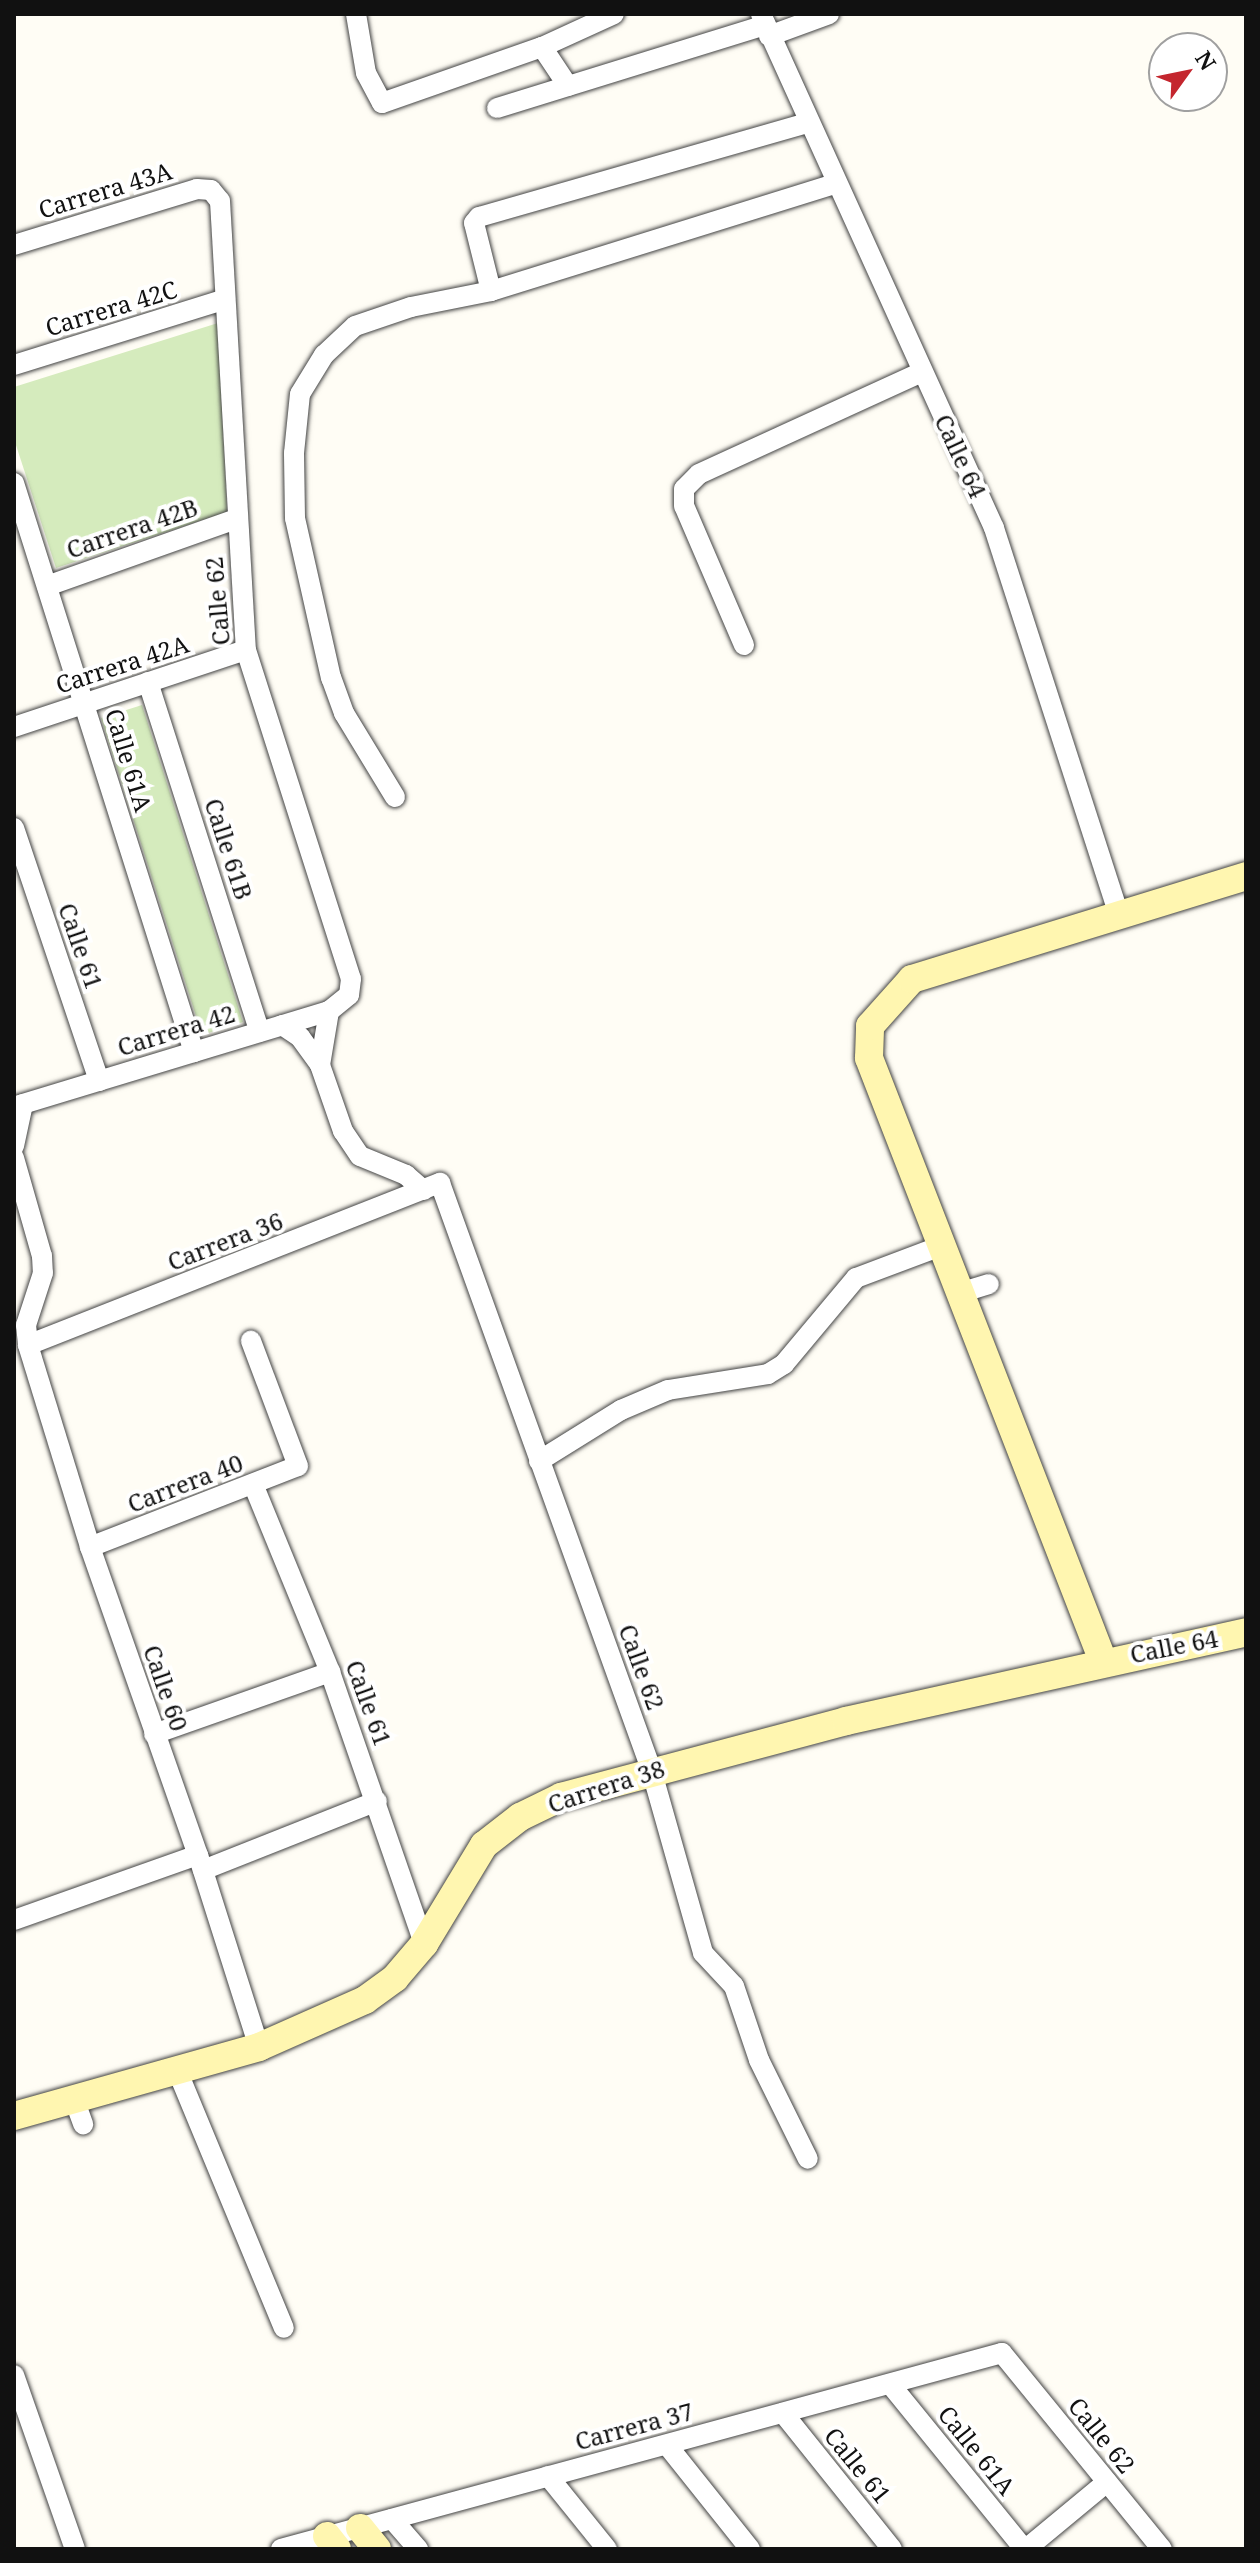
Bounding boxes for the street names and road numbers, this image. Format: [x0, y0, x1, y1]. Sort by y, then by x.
street label: Carrera 43A [35, 156, 175, 224]
street label: Carrera 42C [42, 274, 180, 342]
street label: Calle 64 [929, 410, 993, 502]
street label: Carrera 42B [63, 492, 201, 564]
street label: Calle 62 [199, 555, 235, 647]
street label: Carrera 42A [52, 629, 192, 699]
street label: Calle 61A [100, 705, 158, 815]
street label: Calle 61B [199, 795, 259, 903]
street label: Calle 61 [53, 899, 109, 993]
street label: Carrera 42 [114, 999, 238, 1061]
street label: Carrera 36 [163, 1206, 287, 1276]
street label: Carrera 40 [123, 1448, 247, 1518]
street label: Calle 62 [613, 1620, 671, 1714]
street label: Calle 64 [1128, 1623, 1220, 1669]
street label: Calle 60 [138, 1641, 194, 1735]
street label: Calle 61 [340, 1656, 398, 1750]
street label: Carrera 38 [544, 1754, 668, 1818]
street label: Calle 62 [1063, 2391, 1141, 2479]
street label: Carrera 37 [572, 2396, 696, 2456]
street label: Calle 61A [932, 2400, 1022, 2500]
street label: Calle 61 [819, 2421, 897, 2509]

